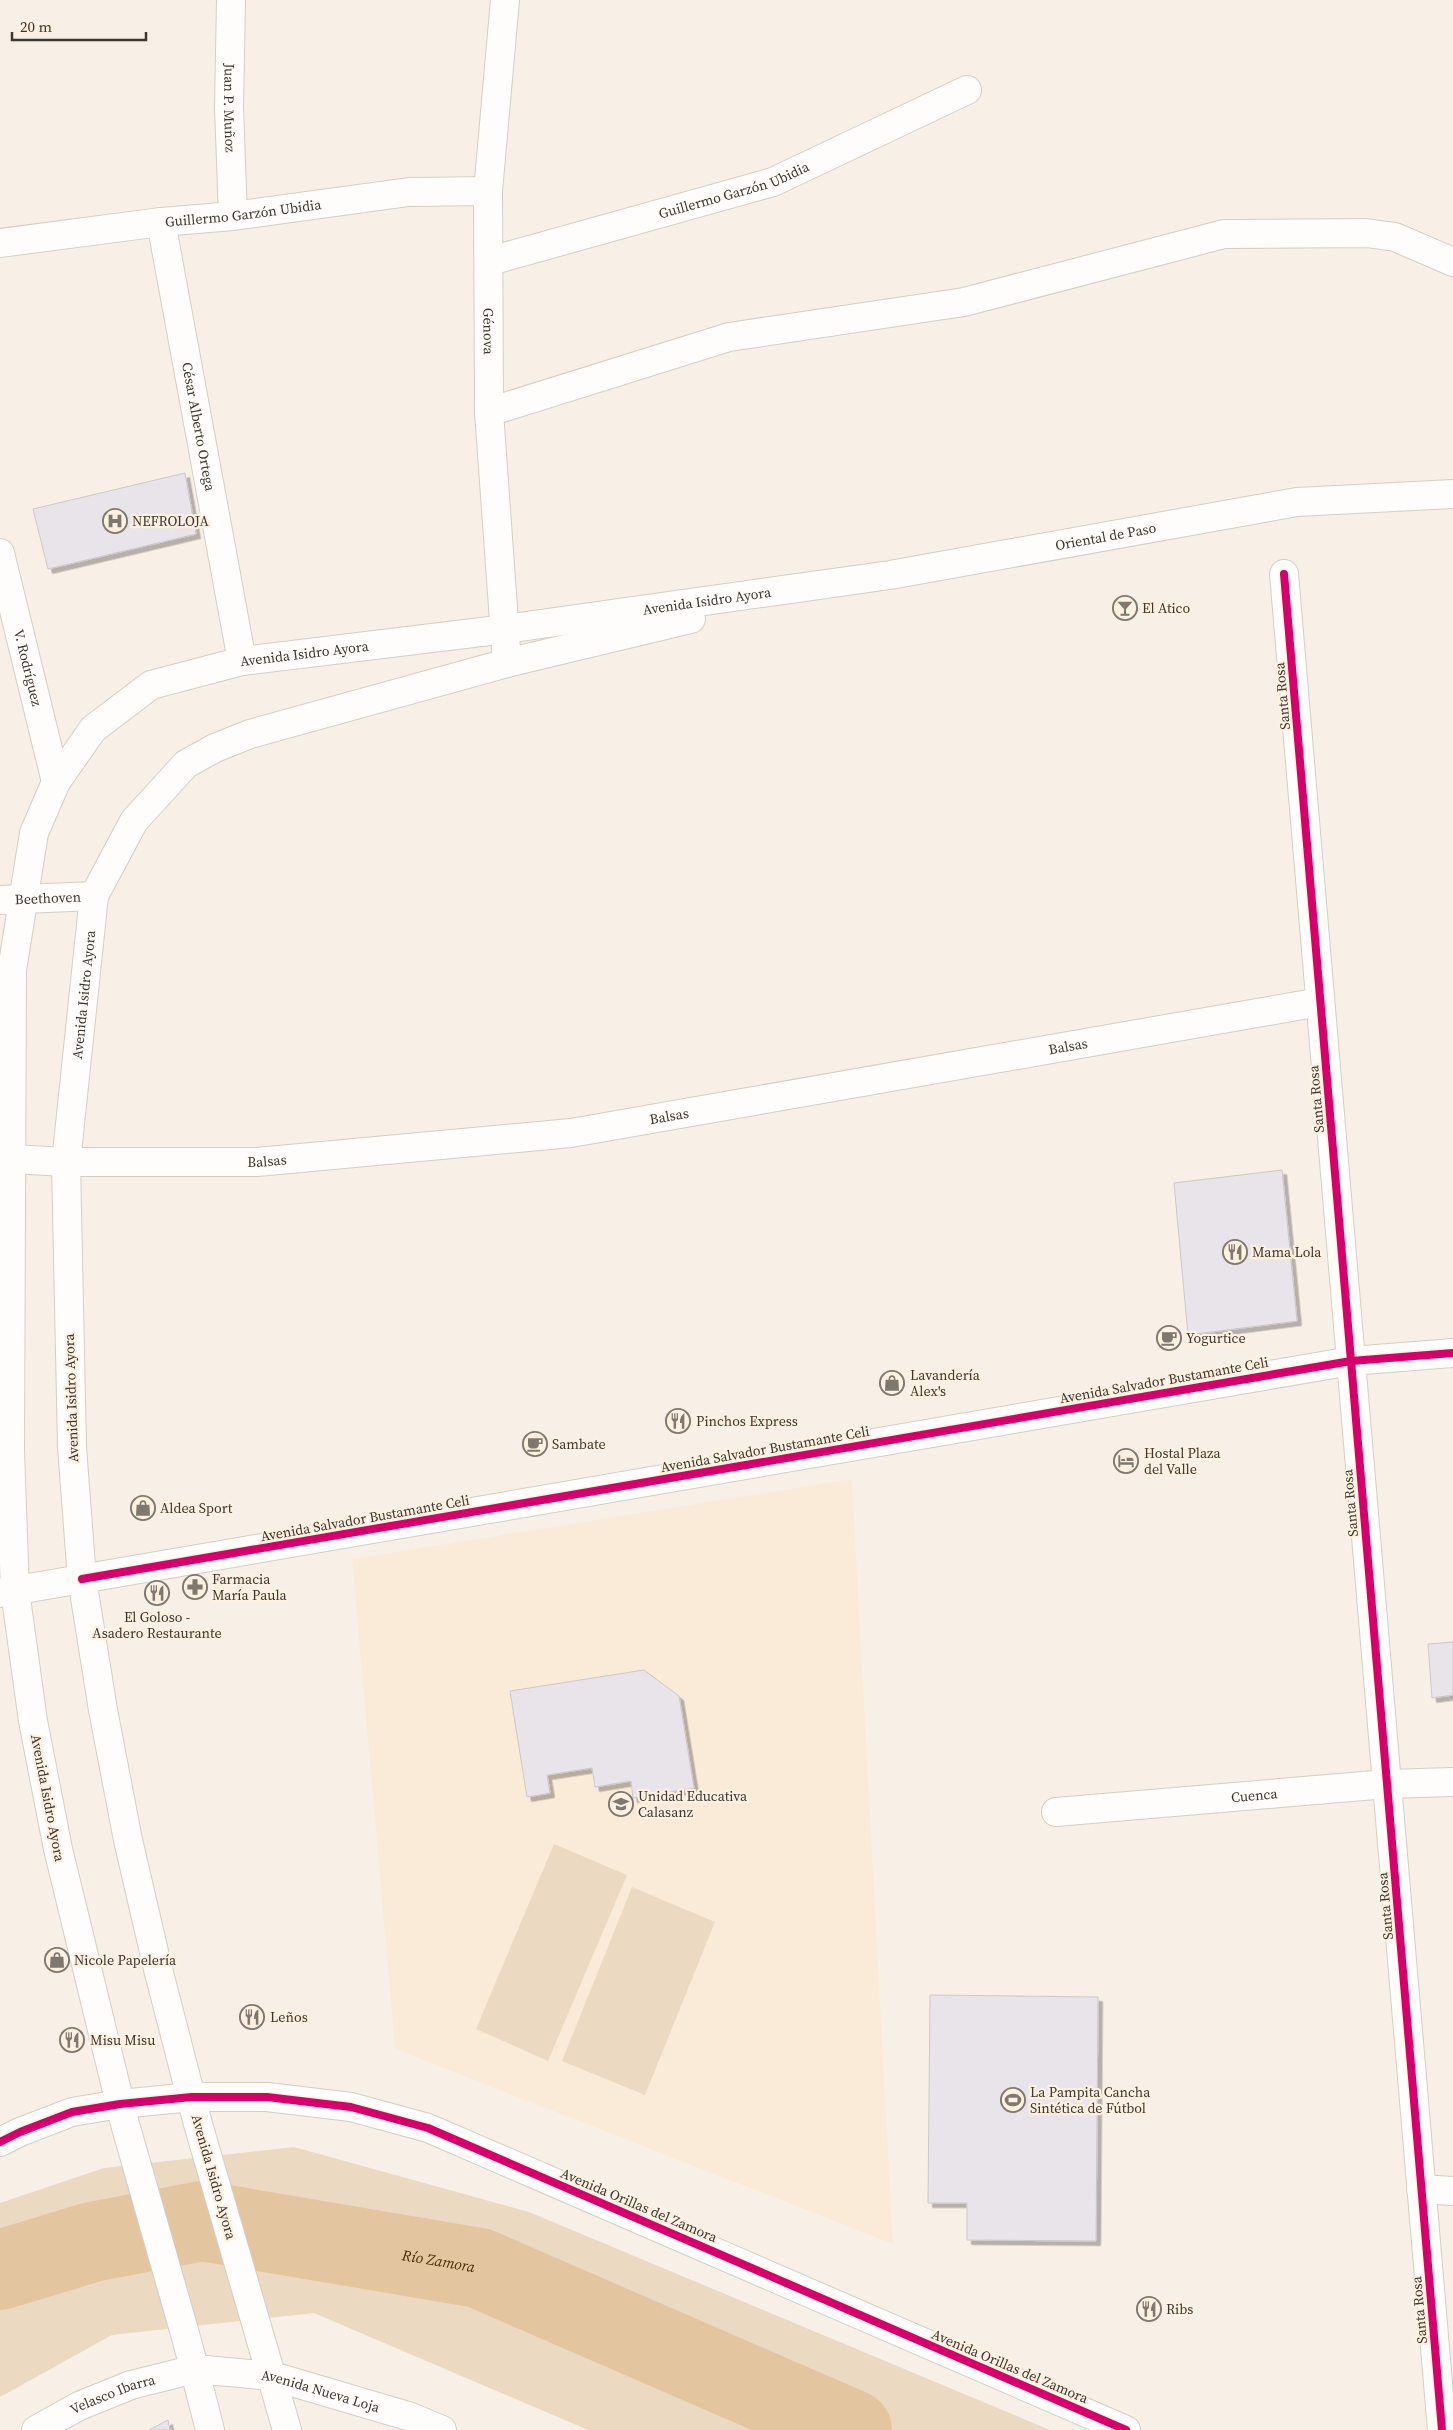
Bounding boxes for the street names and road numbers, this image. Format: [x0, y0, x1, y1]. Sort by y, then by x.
street label: Juan P. Muñoz [219, 62, 241, 154]
street label: Guillermo Garzón Ubidia [656, 156, 813, 223]
street label: Guillermo Garzón Ubidia [164, 194, 323, 232]
street label: Génova [479, 308, 499, 356]
street label: César Alberto Ortega [177, 360, 221, 493]
street label: Oriental de Paso [1054, 517, 1158, 555]
street label: Avenida Isidro Ayora [641, 582, 773, 620]
street label: V. Rodríguez [9, 627, 47, 709]
street label: Avenida Isidro Ayora [239, 636, 371, 671]
street label: Santa Rosa [1269, 661, 1295, 730]
street label: Beethoven [14, 887, 82, 909]
street label: Avenida Isidro Ayora [67, 928, 100, 1060]
street label: Balsas [1047, 1033, 1089, 1059]
street label: Santa Rosa [1303, 1064, 1329, 1133]
street label: Balsas [648, 1103, 690, 1129]
street label: Balsas [247, 1149, 287, 1172]
street label: Avenida Isidro Ayora [59, 1332, 83, 1463]
street label: Avenida Salvador Bustamante Celi [1058, 1352, 1270, 1408]
street label: Avenida Salvador Bustamante Celi [659, 1421, 871, 1477]
street label: Santa Rosa [1337, 1468, 1363, 1537]
street label: Avenida Salvador Bustamante Celi [259, 1490, 471, 1546]
street label: Avenida Isidro Ayora [26, 1733, 70, 1864]
street label: Cuenca [1230, 1783, 1279, 1807]
street label: Santa Rosa [1372, 1871, 1398, 1940]
street label: Avenida Isidro Ayora [187, 2112, 242, 2243]
street label: Avenida Orillas del Zamora [558, 2163, 721, 2247]
street label: Santa Rosa [1406, 2275, 1432, 2344]
street label: Avenida Orillas del Zamora [929, 2324, 1092, 2408]
street label: Avenida Nueva Loja [260, 2365, 383, 2417]
street label: Velasco Ibarra [66, 2369, 158, 2419]

